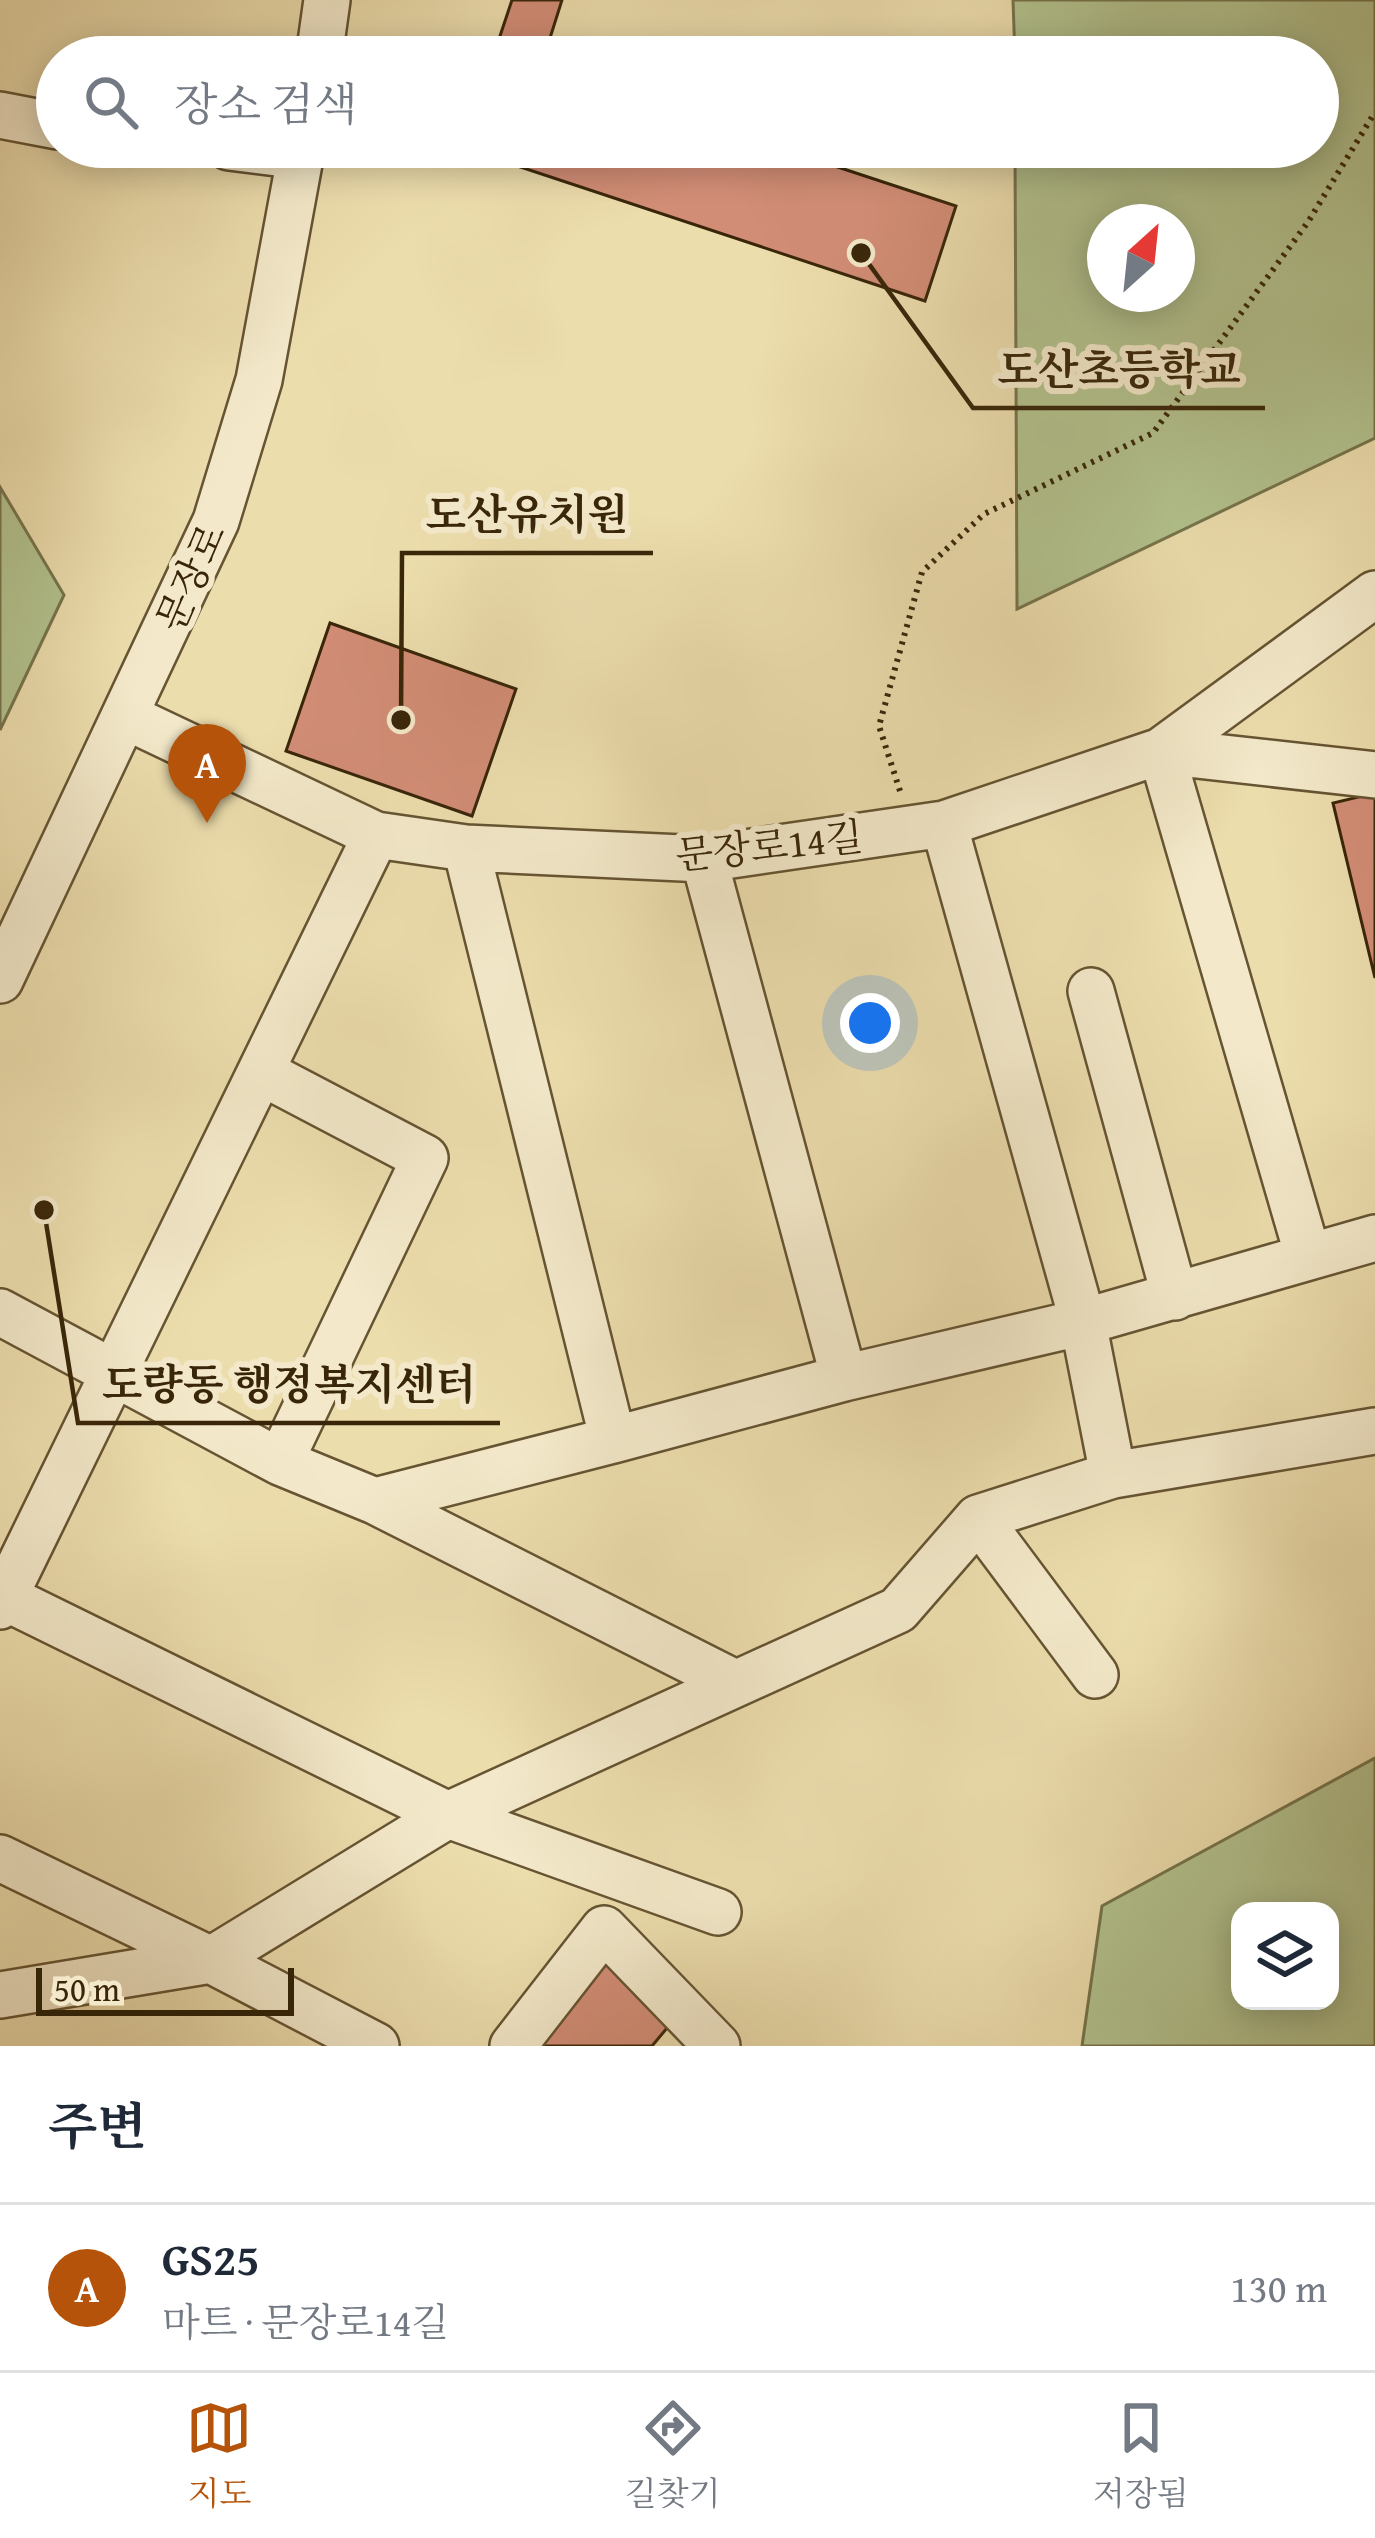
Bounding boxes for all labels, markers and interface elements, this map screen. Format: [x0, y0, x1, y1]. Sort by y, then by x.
search box [36, 36, 1339, 168]
icon: search [78, 69, 144, 135]
text: 장소 검색 [174, 71, 358, 136]
north arrow [1087, 204, 1195, 312]
callout: 도산초등학교 [973, 330, 1265, 408]
text: 도산초등학교 [997, 338, 1241, 399]
callout: 도산유치원 [402, 475, 653, 553]
text: 도산유치원 [426, 483, 628, 544]
street label: 문장로 [141, 514, 239, 640]
pin: A [168, 724, 246, 823]
street label: 문장로14길 [672, 807, 866, 883]
your location [840, 993, 900, 1053]
callout: 도량동 행정복지센터 [78, 1345, 500, 1423]
text: 도량동 행정복지센터 [102, 1353, 476, 1414]
map controls [1231, 1902, 1339, 2010]
button: layers [1231, 1902, 1339, 2010]
scale bar [36, 1962, 294, 2015]
text: 50 m [54, 1965, 120, 2013]
text: 주변 [48, 2088, 147, 2163]
text: GS25 [162, 2226, 260, 2291]
text: A [75, 2259, 99, 2316]
text: 130 m [1230, 2259, 1327, 2316]
text: 마트 · 문장로14길 [162, 2293, 449, 2350]
tab: 지도 [186, 2395, 252, 2517]
tab: 길찾기 [625, 2395, 720, 2517]
tab: 저장됨 [1093, 2395, 1189, 2517]

